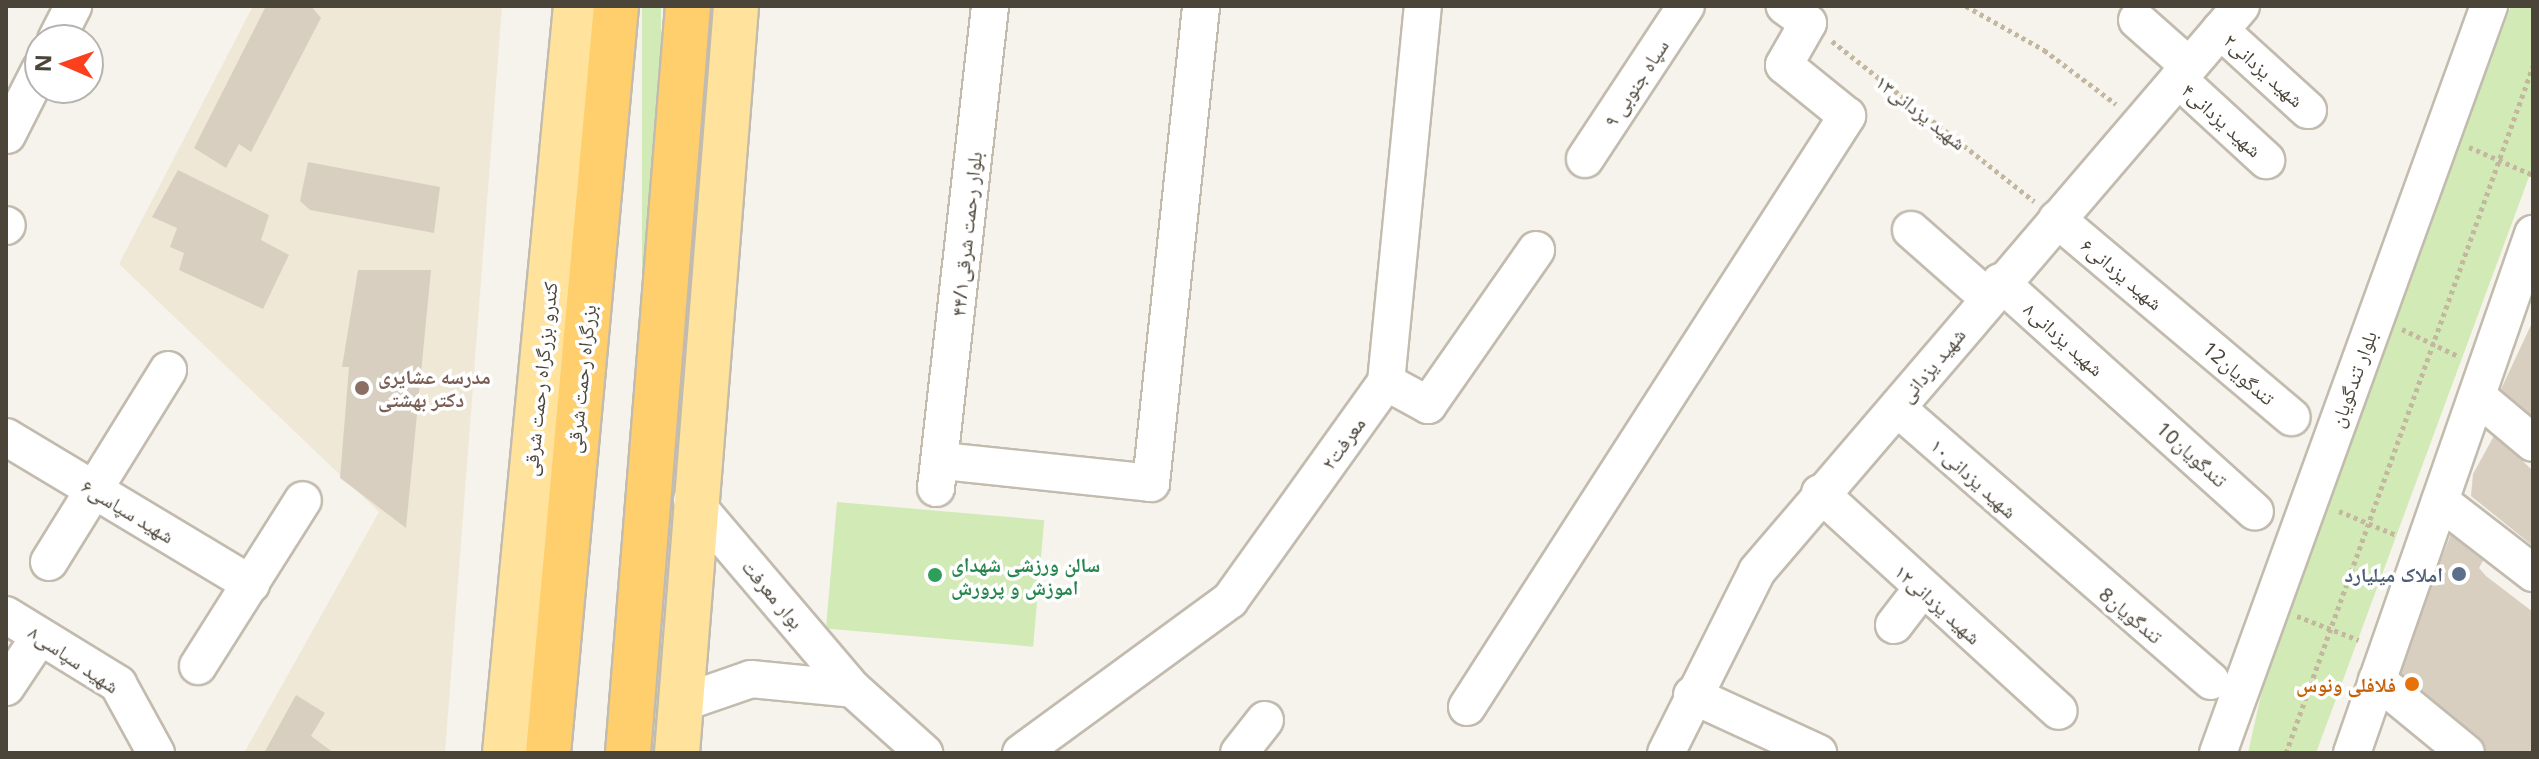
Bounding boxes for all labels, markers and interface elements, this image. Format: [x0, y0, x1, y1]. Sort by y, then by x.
north arrow [24, 24, 104, 104]
street label: شهید یزدانی۲ [2219, 28, 2309, 112]
street label: ۹ سپاه جنوبی [1599, 34, 1673, 132]
text: N [27, 54, 57, 73]
street label: شهید یزدانی۱۳ [1871, 69, 1971, 155]
street label: شهید یزدانی۴ [2177, 78, 2267, 162]
street label: بلوار رحمت شرقی۴۴/۱ [945, 150, 987, 318]
street label: شهید یزدانی۶ [2076, 233, 2168, 315]
street label: کندرو بزرگراه رحمت شرقی [518, 281, 562, 477]
street label: شهید یزدانی۸ [2019, 297, 2109, 381]
street label: بزرگراه رحمت شرقی [561, 303, 601, 455]
street label: شهید یزدانی [1894, 323, 1970, 407]
street label: بلوار تندگویان [2324, 327, 2382, 431]
street label: 12تندگویان [2198, 336, 2280, 410]
place label: مدرسه عشایری دکتر بهشتی [378, 364, 491, 411]
marker: مدرسه عشایری دکتر بهشتی [353, 379, 371, 397]
street label: معرفت۲ [1316, 412, 1370, 474]
street label: 10تندگویان [2152, 416, 2232, 492]
street label: شهید یزدانی۱۰ [1926, 433, 2022, 523]
street label: شهید سپاسی۶ [77, 474, 179, 548]
place label: سالن ورزشی شهدای اموزش و پرورش [951, 552, 1100, 599]
street label: بوار معرفت [737, 555, 809, 633]
street label: شهید یزدانی۱۲ [1890, 559, 1986, 649]
place label: املاک میلیارد [2344, 562, 2443, 586]
marker: املاک میلیارد [2450, 565, 2468, 583]
marker: سالن ورزشی شهدای اموزش و پرورش [926, 566, 944, 584]
street label: 8تندگویان [2095, 582, 2167, 648]
street label: شهید سپاسی۸ [24, 620, 124, 698]
place label: فلافلی ونوس [2296, 672, 2396, 696]
marker: فلافلی ونوس [2403, 675, 2421, 693]

